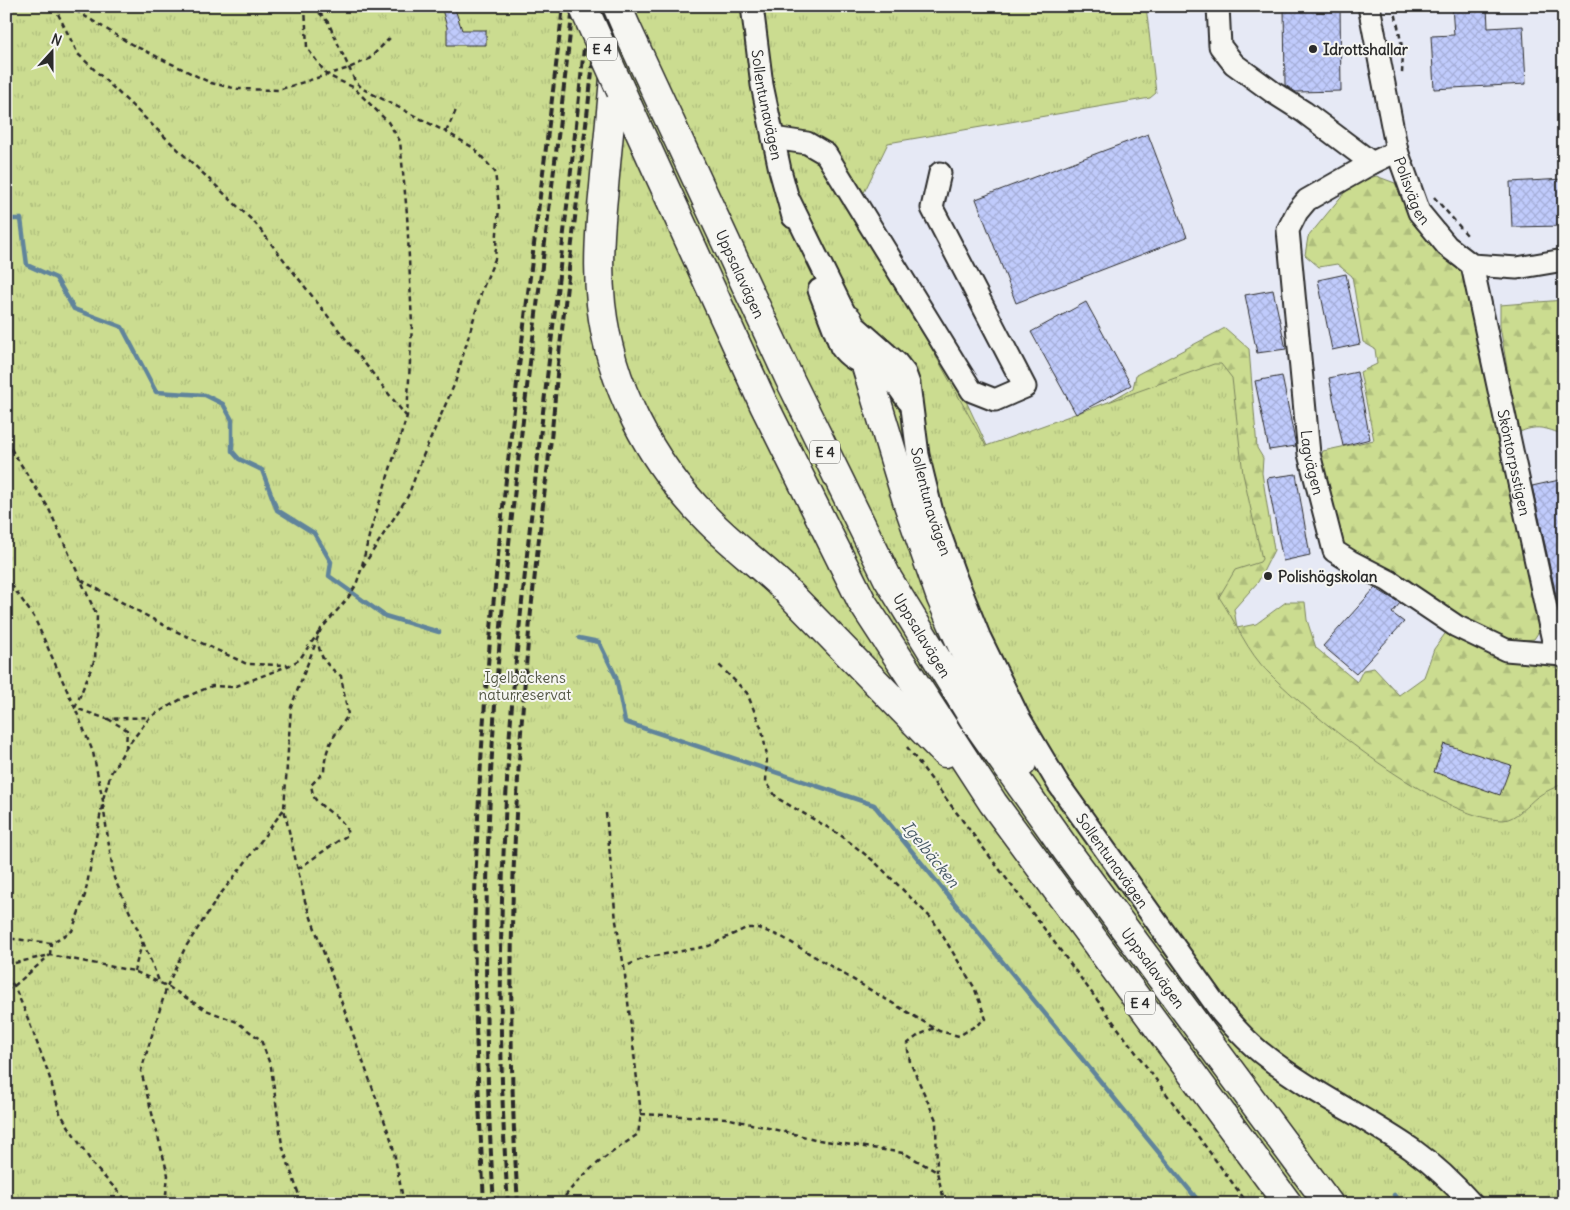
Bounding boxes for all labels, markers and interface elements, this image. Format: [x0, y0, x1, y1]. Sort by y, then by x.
north arrow [28, 28, 78, 78]
text: N [49, 30, 64, 50]
road number: E 4 [587, 38, 617, 61]
place label: Idrottshallar [1323, 40, 1409, 59]
marker: Idrottshallar [1307, 43, 1319, 55]
street label: Sollentunavägen [748, 48, 787, 162]
street label: Polisvägen [1390, 154, 1435, 229]
street label: Uppsalavägen [712, 227, 770, 321]
street label: Sköntorpsstigen [1494, 408, 1535, 518]
street label: Lagvägen [1297, 429, 1329, 497]
road number: E 4 [810, 441, 840, 464]
street label: Sollentunavägen [908, 446, 956, 558]
place label: Polishögskolan [1278, 567, 1378, 587]
marker: Polishögskolan [1262, 570, 1274, 582]
street label: Uppsalavägen [890, 590, 956, 681]
park label: Igelbäckens naturreservat [479, 668, 571, 704]
street label: Sollentunavägen [1073, 809, 1153, 912]
water label: Igelbäcken [898, 817, 964, 892]
street label: Uppsalavägen [1118, 924, 1190, 1012]
road number: E 4 [1125, 991, 1155, 1014]

